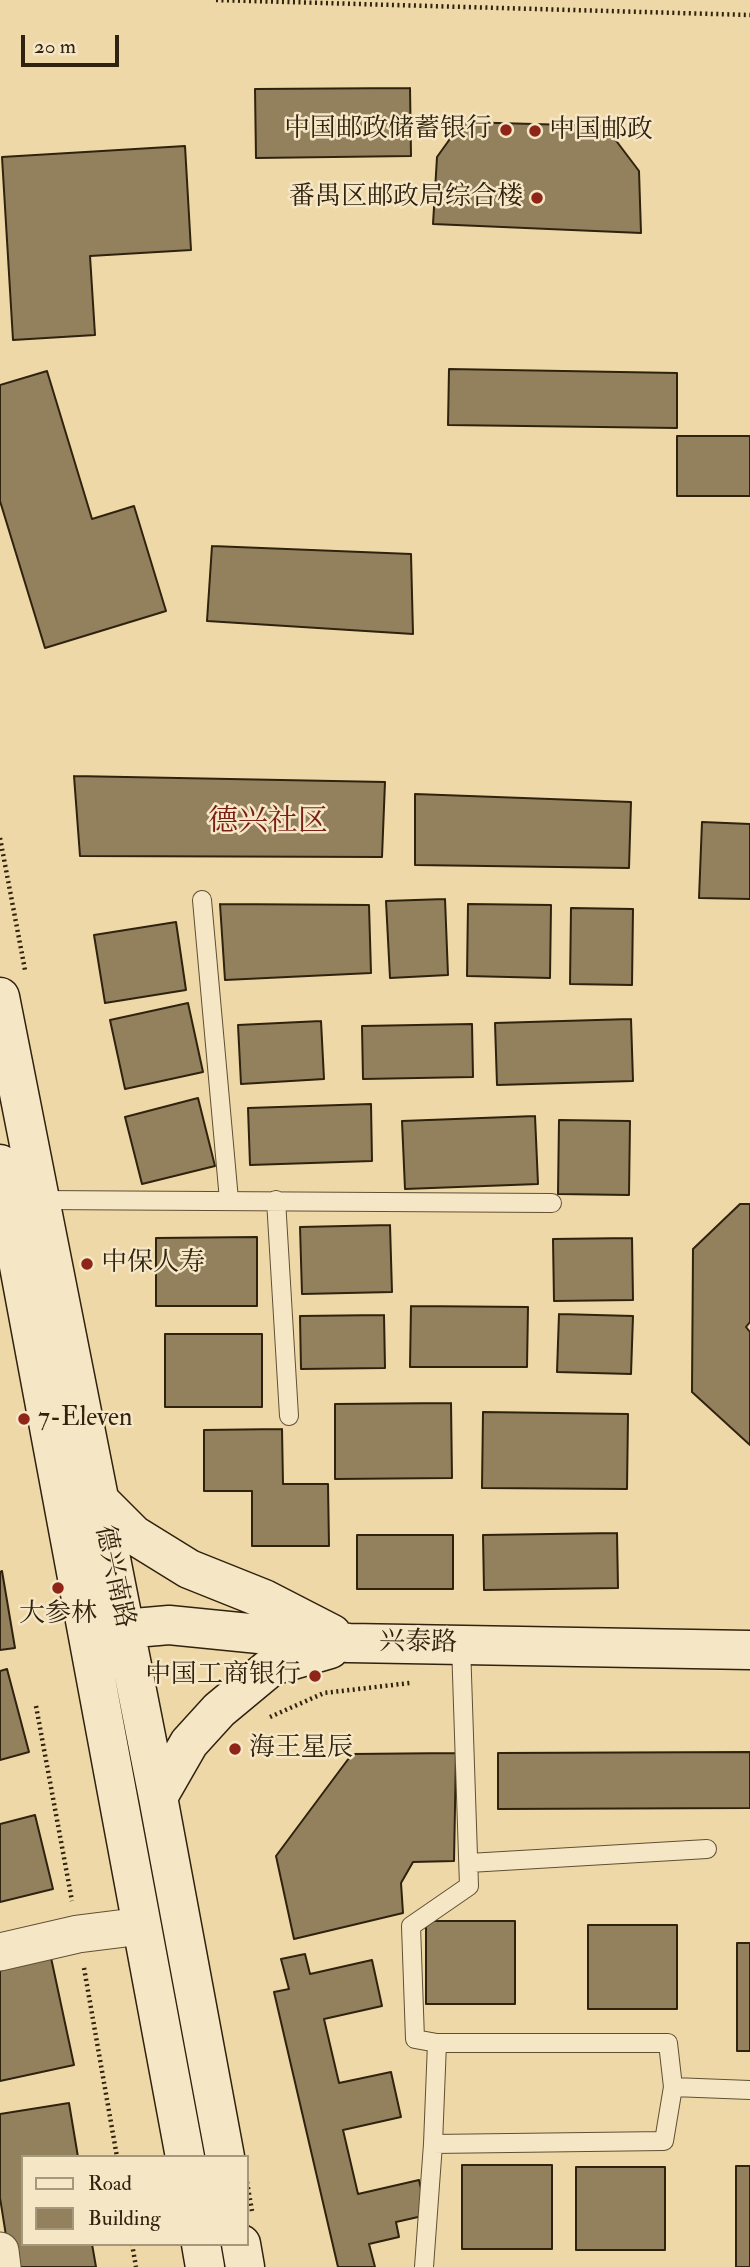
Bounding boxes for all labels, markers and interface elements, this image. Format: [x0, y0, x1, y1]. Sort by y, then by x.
scale bar [24, 21, 122, 65]
text: 20 m [34, 33, 76, 60]
place label: 中国邮政储蓄银行 [284, 114, 492, 146]
place label: 中国邮政 [549, 115, 653, 147]
marker: 中国邮政储蓄银行 [498, 122, 514, 138]
marker: 中国邮政 [527, 123, 543, 139]
place label: 番禺区邮政局综合楼 [289, 182, 523, 214]
marker: 番禺区邮政局综合楼 [529, 190, 545, 206]
district label: 德兴社区 [208, 806, 328, 842]
place label: 中保人寿 [101, 1248, 205, 1280]
marker: 中保人寿 [79, 1256, 95, 1272]
place label: 7-Eleven [38, 1403, 132, 1435]
marker: 7-Eleven [16, 1411, 32, 1427]
street label: 德兴南路 [87, 1523, 139, 1631]
marker: 大参林 [50, 1580, 66, 1596]
place label: 大参林 [19, 1599, 97, 1631]
street label: 兴泰路 [379, 1628, 457, 1660]
place label: 中国工商银行 [145, 1660, 301, 1692]
marker: 中国工商银行 [307, 1668, 323, 1684]
place label: 海王星辰 [249, 1733, 353, 1765]
marker: 海王星辰 [227, 1741, 243, 1757]
legend [21, 2155, 248, 2246]
text: Road [88, 2170, 132, 2197]
text: Building [88, 2205, 161, 2232]

